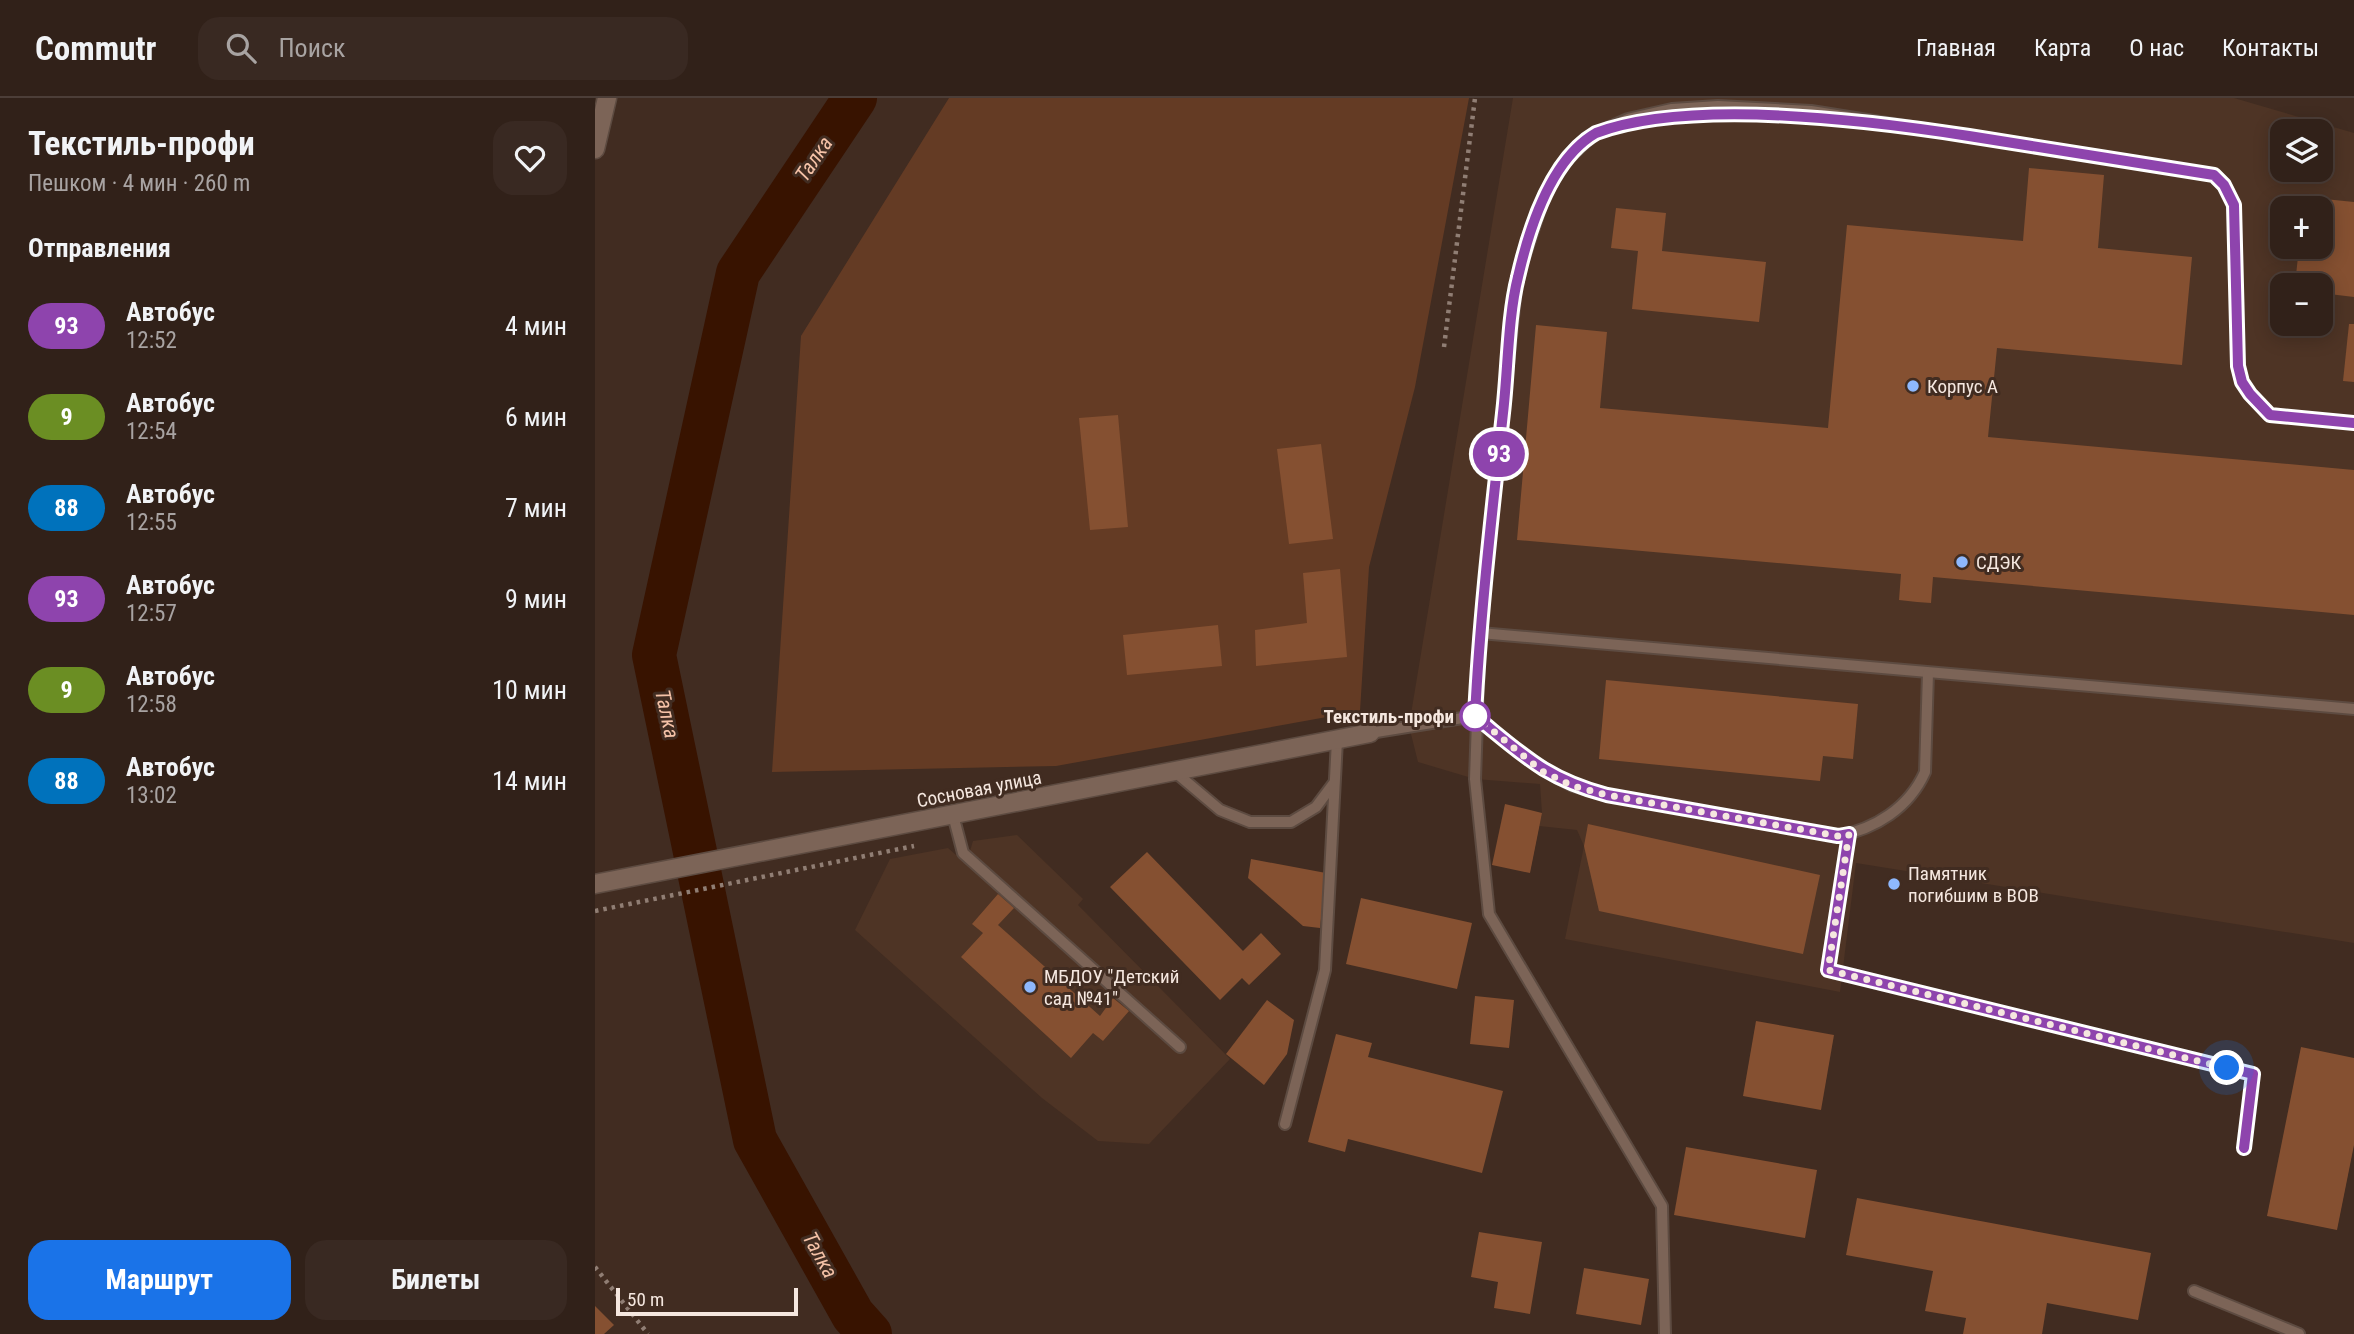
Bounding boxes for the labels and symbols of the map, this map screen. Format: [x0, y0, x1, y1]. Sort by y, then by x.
water label: Талка [790, 132, 838, 186]
place label: Корпус А [1927, 375, 1998, 398]
marker: Корпус А [1905, 378, 1921, 394]
line badge: 93 [1467, 431, 1531, 477]
place label: СДЭК [1976, 551, 2022, 574]
marker: СДЭК [1954, 554, 1970, 570]
water label: Талка [650, 687, 684, 741]
marker: Текстиль-профи [1460, 701, 1490, 731]
place label: Текстиль-профи [1323, 705, 1454, 728]
street label: Сосновая улица [915, 766, 1043, 812]
place label: Памятник погибшим в ВОВ [1908, 862, 2039, 907]
marker: Памятник погибшим в ВОВ [1886, 876, 1902, 892]
place label: МБДОУ "Детский сад №41" [1044, 965, 1179, 1010]
marker: МБДОУ "Детский сад №41" [1022, 979, 1038, 995]
your location [2209, 1050, 2244, 1085]
water label: Талка [798, 1228, 842, 1282]
scale bar [616, 1285, 798, 1317]

